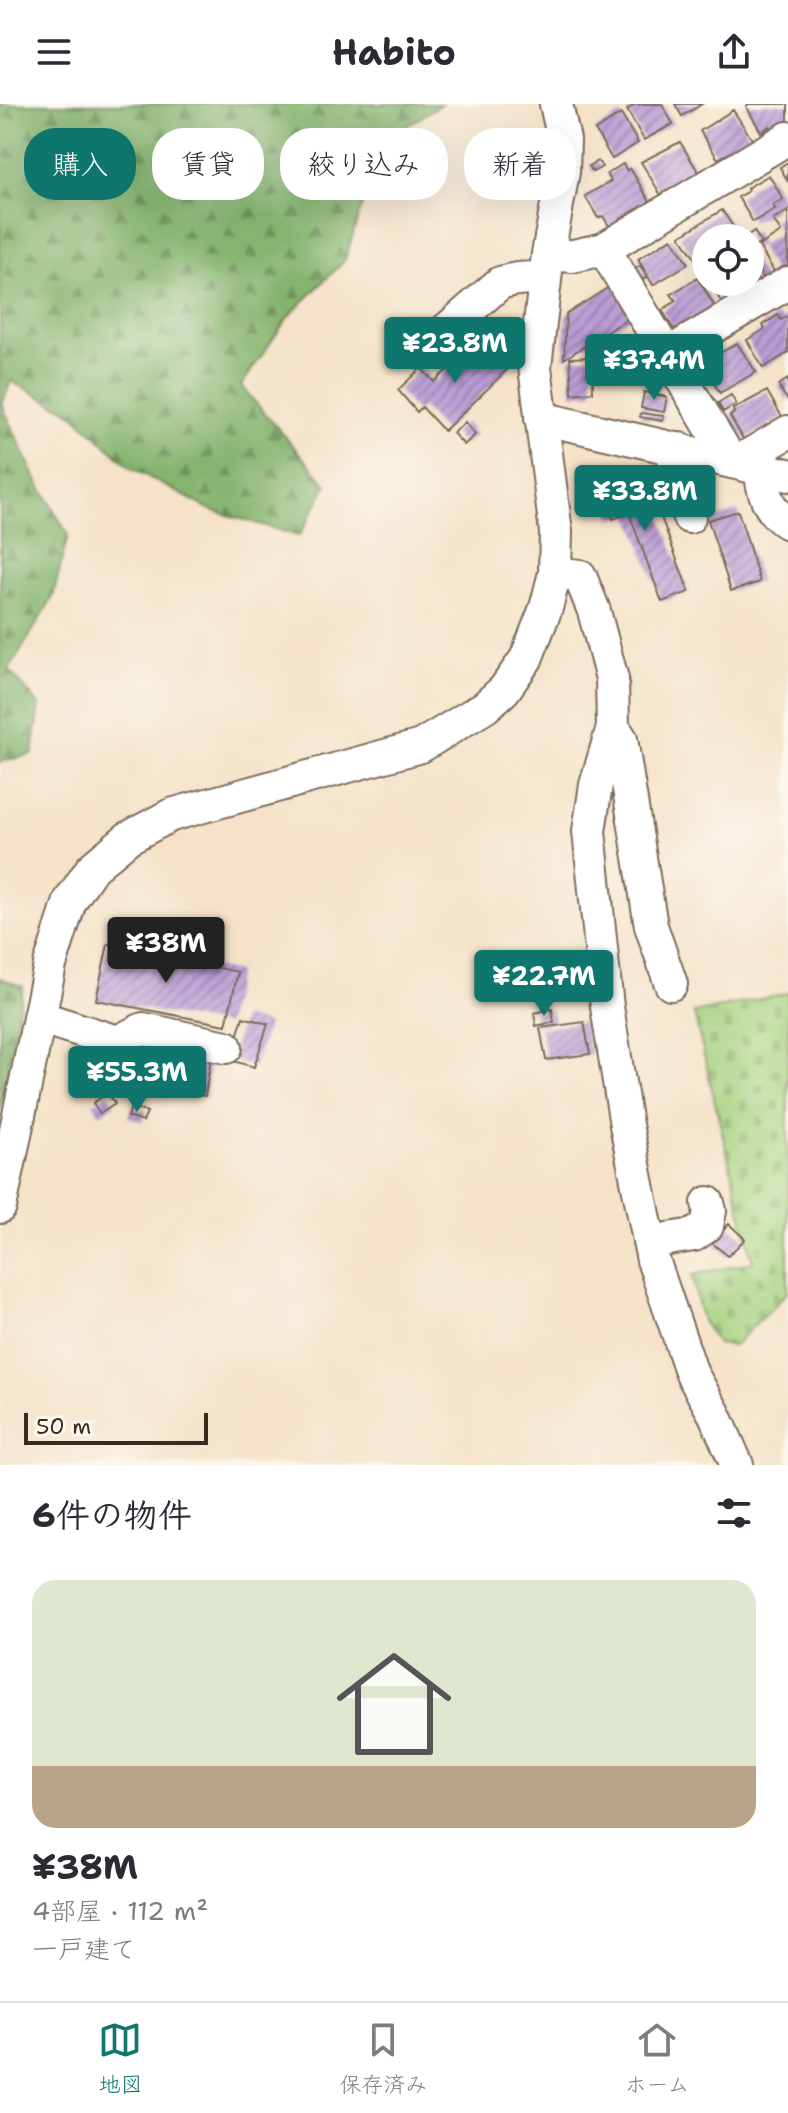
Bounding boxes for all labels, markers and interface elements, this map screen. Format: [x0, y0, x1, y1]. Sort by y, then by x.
text: Habito [332, 28, 456, 77]
icon: menu [32, 30, 76, 74]
icon: share [712, 30, 756, 74]
chip: 購入 [24, 128, 136, 200]
chip: 賃貸 [152, 128, 264, 200]
chip: 絞り込み [280, 128, 448, 200]
chip: 新着 [464, 128, 576, 200]
map controls [692, 224, 764, 296]
button: locate [692, 224, 764, 296]
pin: ¥23.8M [390, 317, 520, 385]
text: ¥23.8M [402, 325, 508, 360]
pin: ¥37.4M [589, 334, 719, 402]
text: ¥37.4M [603, 342, 705, 377]
pin: ¥33.8M [580, 465, 710, 533]
text: ¥33.8M [592, 473, 698, 508]
pin: ¥38M [119, 917, 213, 985]
text: ¥38M [125, 925, 207, 960]
pin: ¥22.7M [479, 950, 609, 1018]
text: ¥22.7M [492, 958, 596, 993]
pin: ¥55.3M [72, 1046, 202, 1114]
text: ¥55.3M [86, 1054, 188, 1089]
scale bar [24, 1409, 208, 1445]
text: 50 m [36, 1412, 91, 1441]
icon: filters [712, 1491, 756, 1535]
text: 6件の物件 [32, 1492, 192, 1538]
icon: home [322, 1632, 466, 1776]
text: ¥38M [32, 1844, 138, 1890]
text: 4部屋 · 112 m² [32, 1893, 208, 1928]
text: 一戸建て [32, 1931, 136, 1966]
tab: 地図 [98, 2018, 142, 2099]
tab: 保存済み [339, 2018, 427, 2099]
tab: ホーム [624, 2018, 690, 2099]

